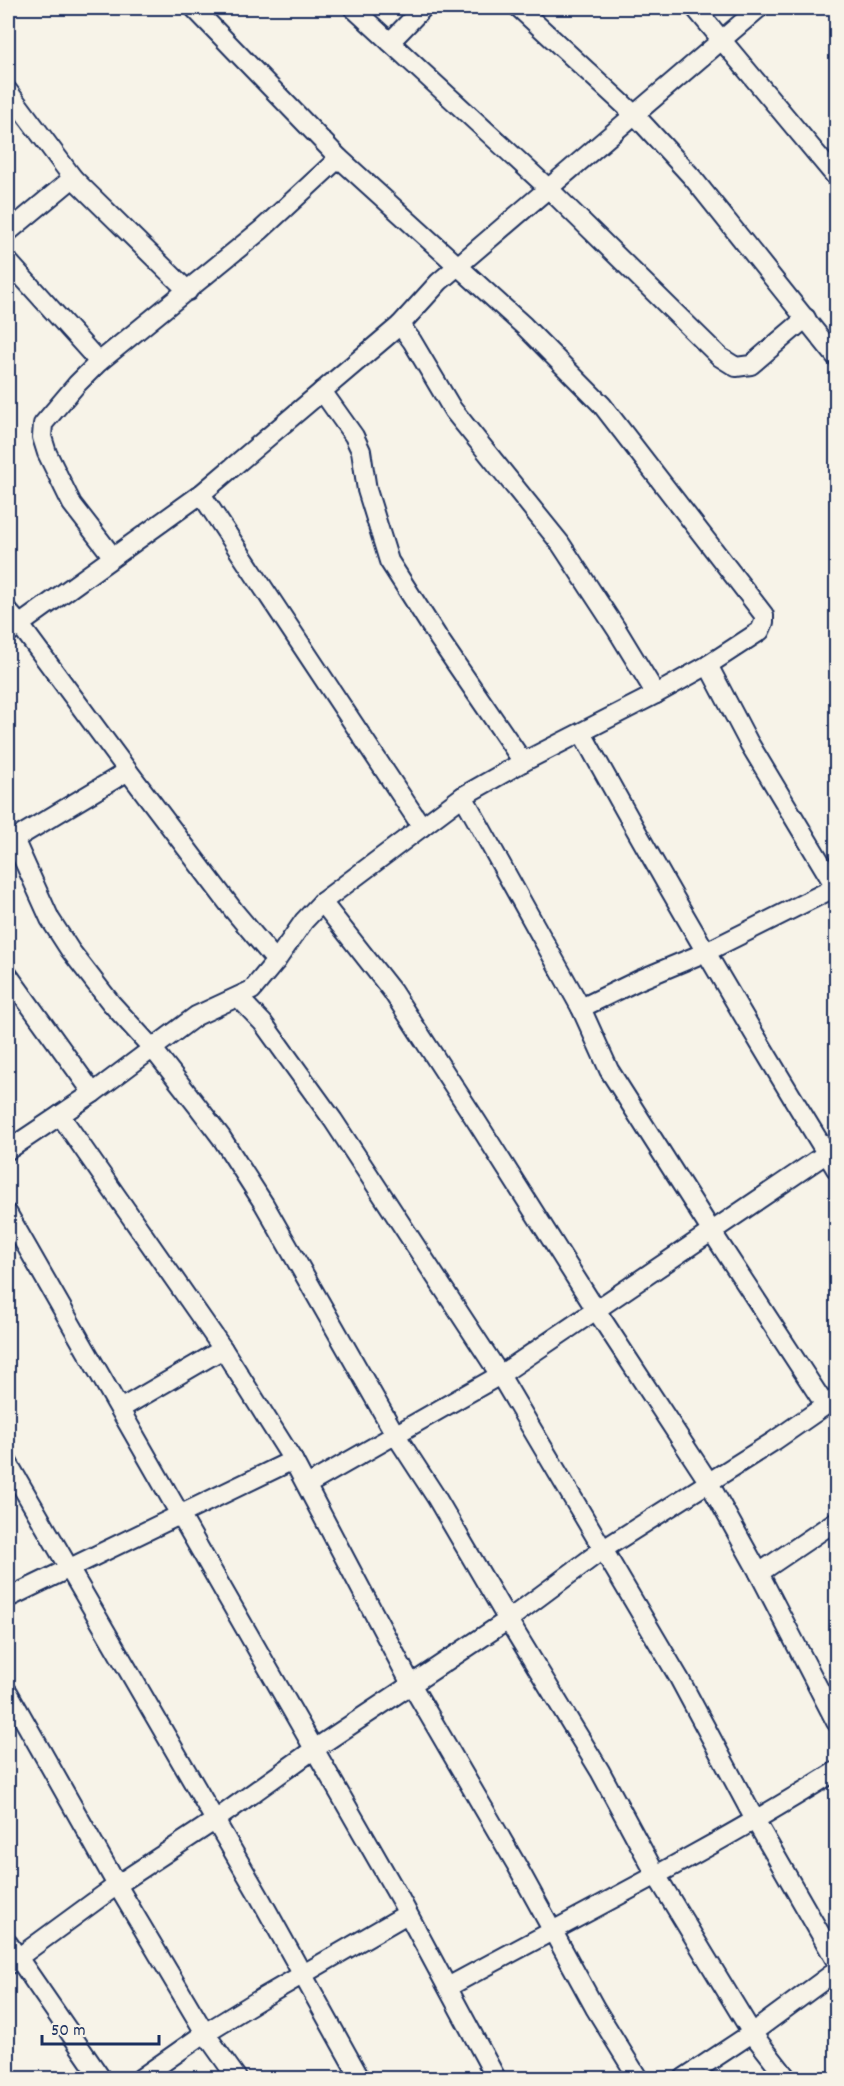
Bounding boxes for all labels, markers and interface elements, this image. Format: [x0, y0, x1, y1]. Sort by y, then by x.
scale bar [42, 2008, 159, 2046]
text: 50 m [51, 2019, 86, 2044]

